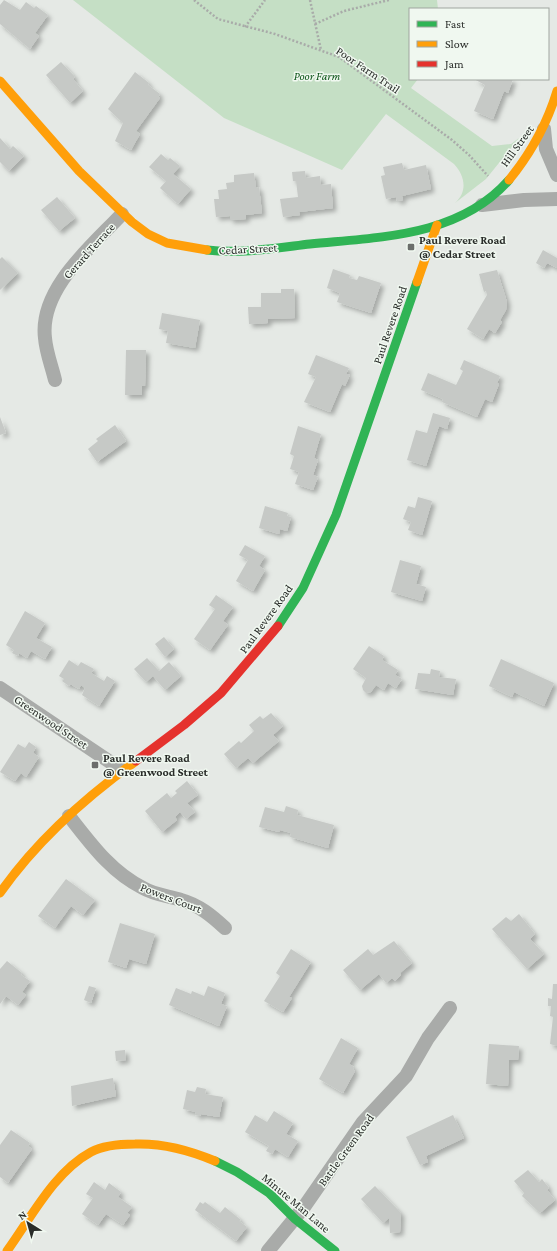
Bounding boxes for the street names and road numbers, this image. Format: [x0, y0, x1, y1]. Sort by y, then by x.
street label: Poor Farm Trail [333, 44, 403, 96]
street label: Hill Street [497, 122, 537, 169]
street label: Gerard Terrace [60, 220, 118, 282]
street label: Cedar Street [218, 240, 279, 258]
street label: Paul Revere Road [370, 284, 410, 366]
street label: Paul Revere Road [236, 581, 296, 656]
street label: Greenwood Street [11, 692, 91, 752]
street label: Powers Court [138, 880, 205, 916]
street label: Battle Green Road [315, 1111, 377, 1189]
street label: Minute Man Lane [259, 1170, 333, 1236]

